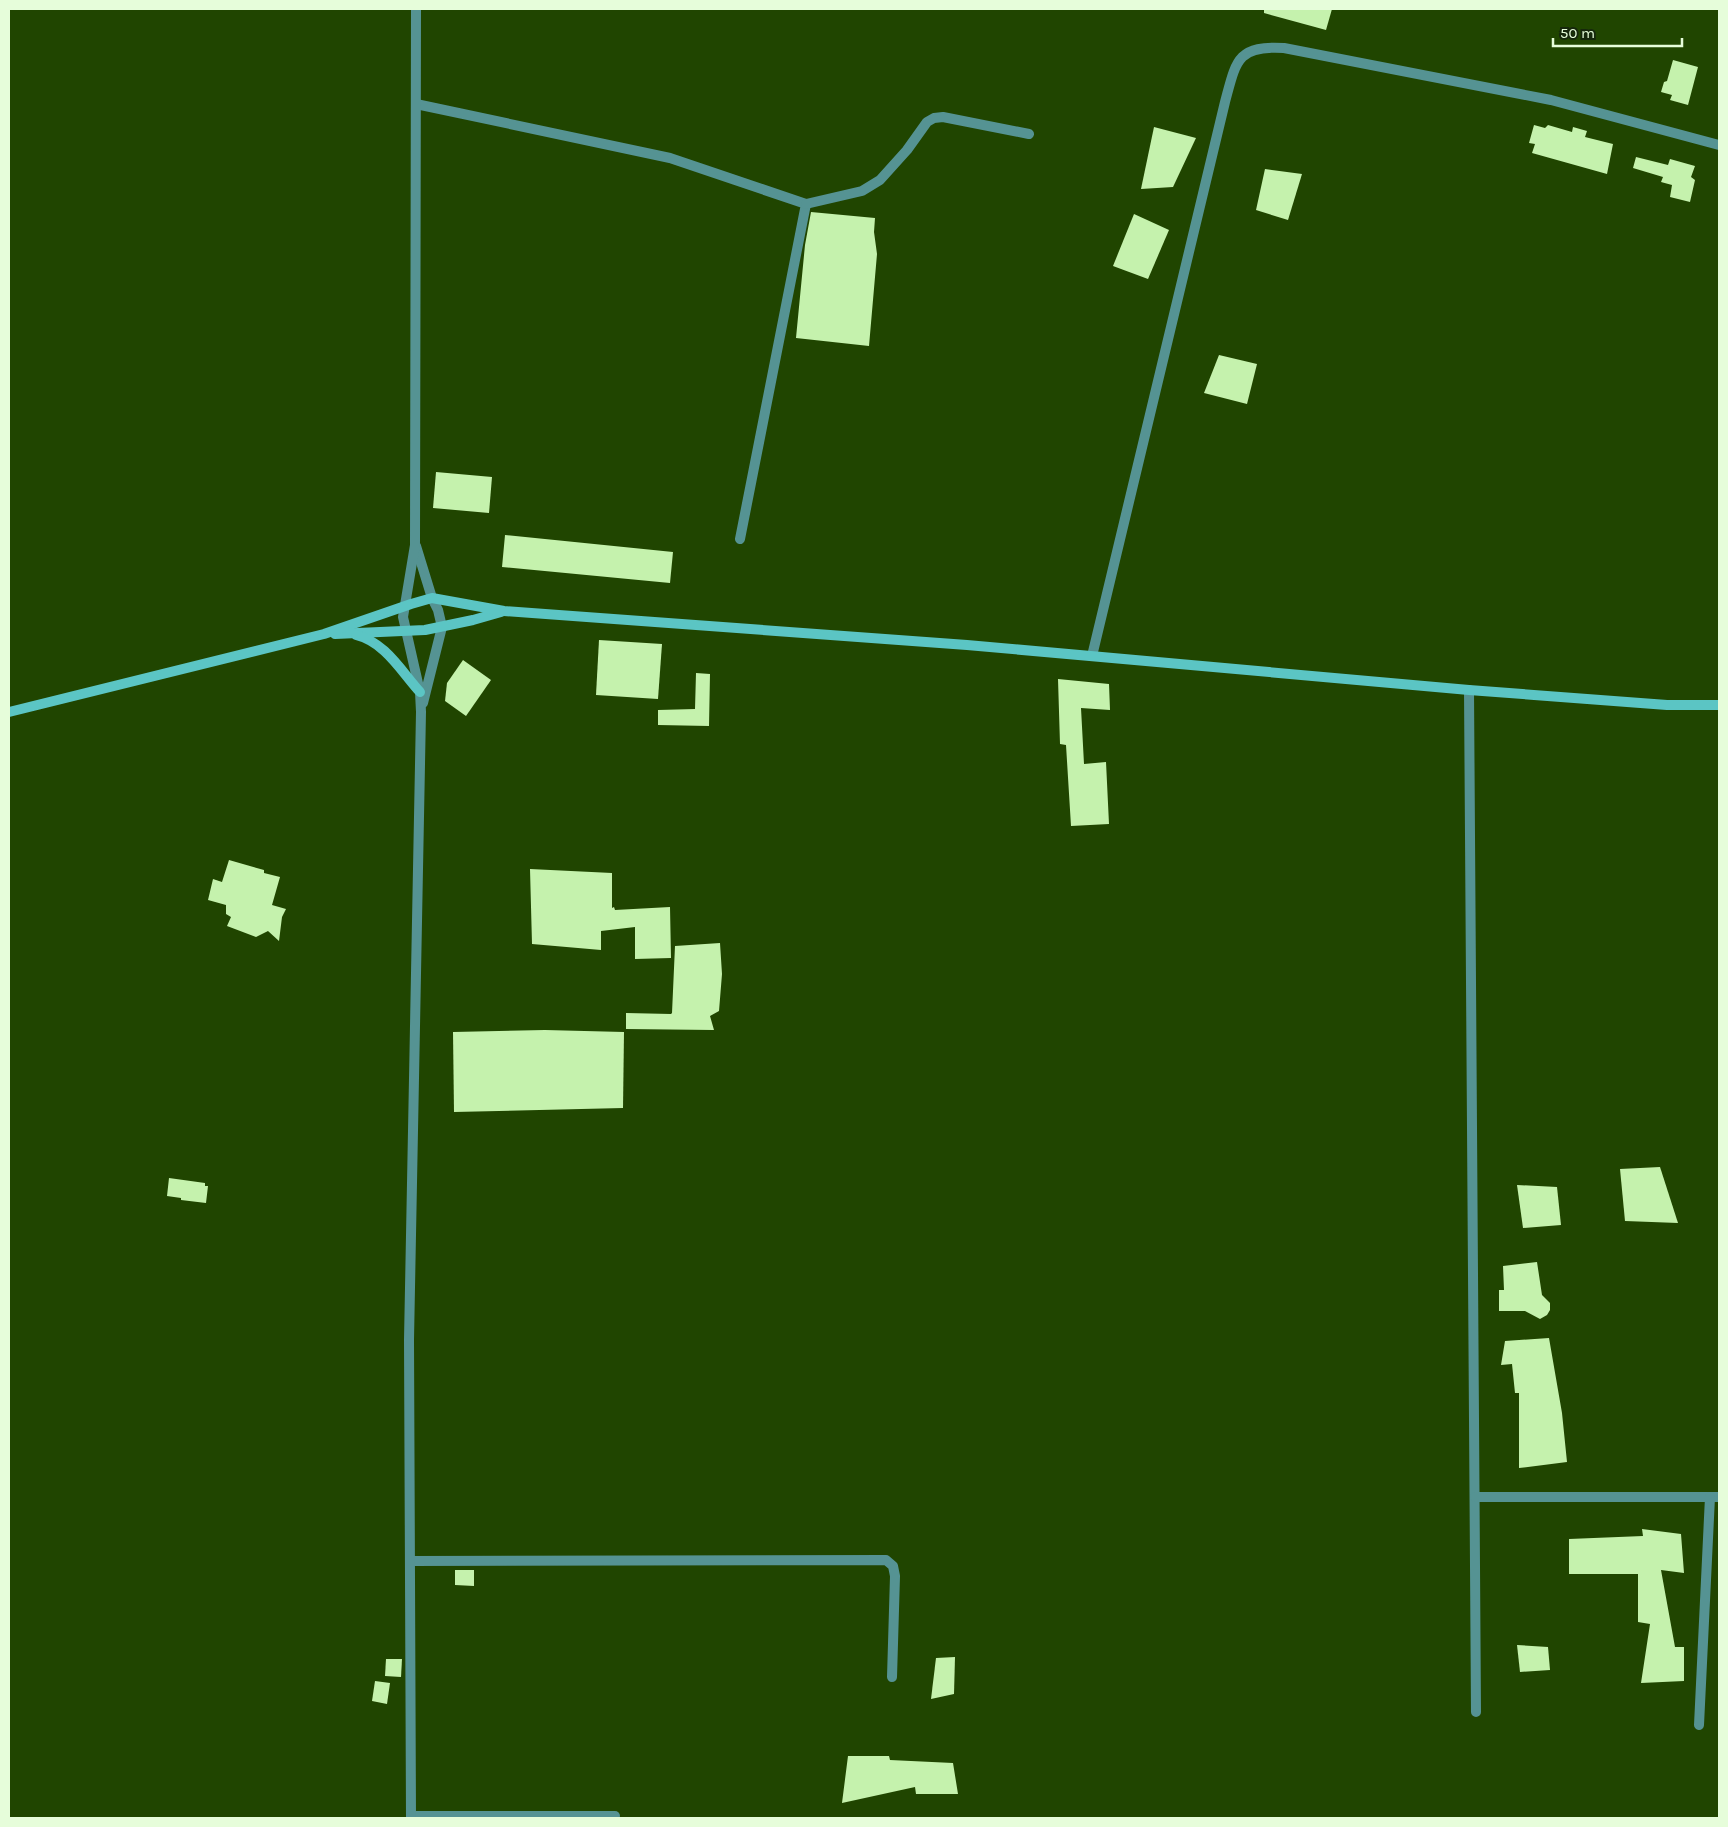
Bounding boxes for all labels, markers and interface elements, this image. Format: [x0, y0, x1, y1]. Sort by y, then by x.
scale bar [1553, 15, 1682, 47]
text: 50 m [1560, 24, 1595, 42]

